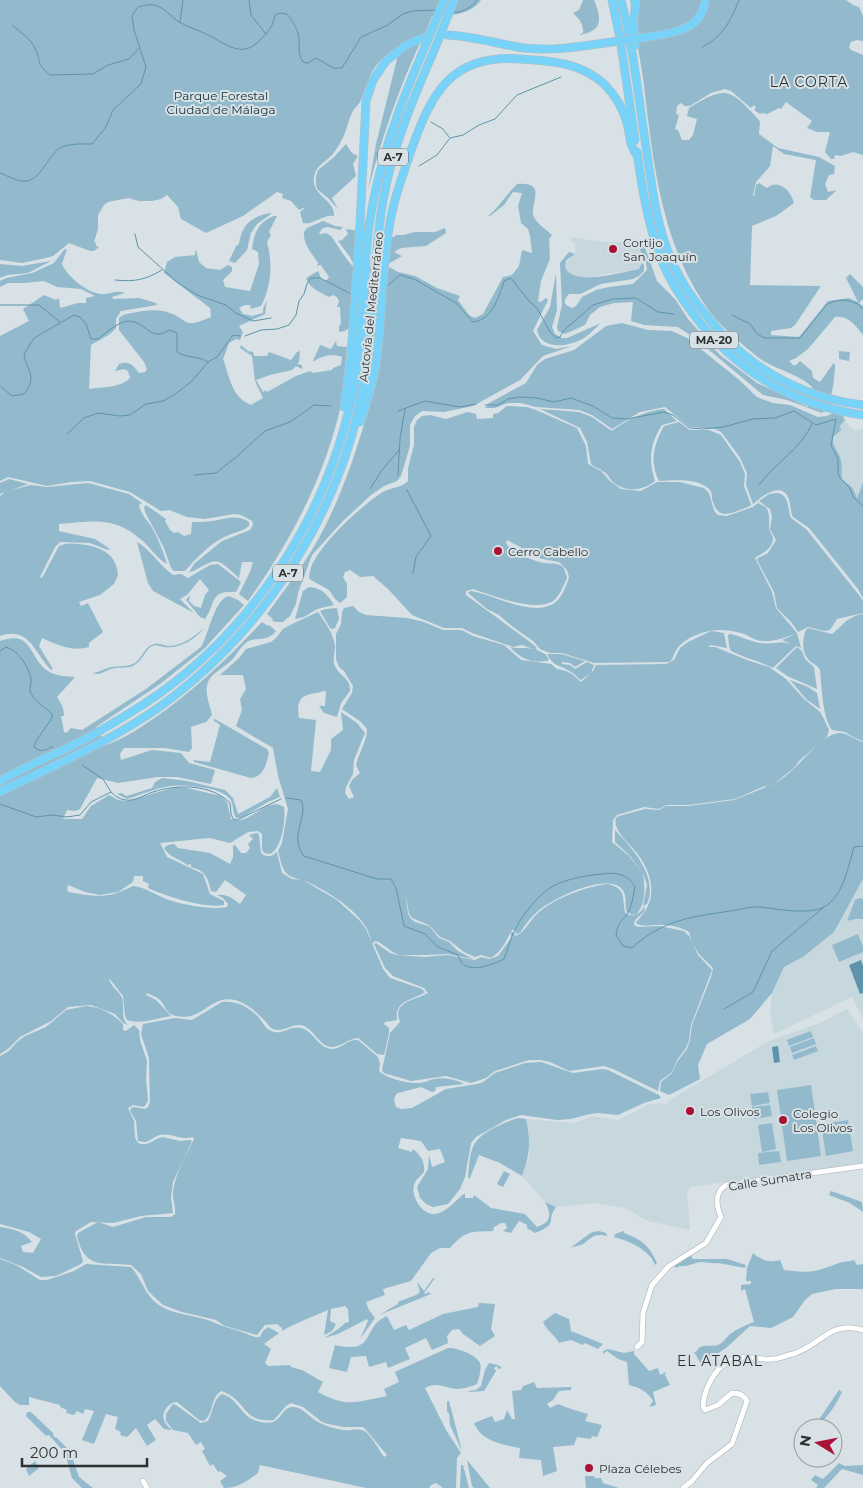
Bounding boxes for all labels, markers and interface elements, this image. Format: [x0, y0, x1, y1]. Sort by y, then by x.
district label: LA CORTA [770, 73, 848, 91]
park label: Parque Forestal Ciudad de Málaga [167, 88, 275, 117]
road number: A-7 [378, 148, 408, 166]
street label: Autovía del Mediterráneo [356, 231, 386, 383]
place label: Cortijo San Joaquín [623, 235, 697, 264]
marker: Cortijo San Joaquín [607, 243, 619, 255]
road number: MA-20 [690, 332, 738, 348]
place label: Cerro Cabello [508, 544, 588, 559]
marker: Cerro Cabello [492, 545, 504, 557]
road number: A-7 [273, 564, 303, 582]
place label: Los Olivos [700, 1104, 760, 1119]
marker: Los Olivos [684, 1105, 696, 1117]
place label: Colegio Los Olivos [793, 1106, 853, 1135]
marker: Colegio Los Olivos [777, 1114, 789, 1126]
street label: Calle Sumatra [727, 1166, 813, 1194]
district label: EL ATABAL [677, 1352, 763, 1370]
north arrow [793, 1418, 843, 1468]
text: N [795, 1434, 815, 1448]
scale bar [22, 1436, 148, 1468]
text: 200 m [30, 1443, 78, 1462]
place label: Plaza Célebes [599, 1461, 682, 1476]
marker: Plaza Célebes [583, 1462, 595, 1474]

